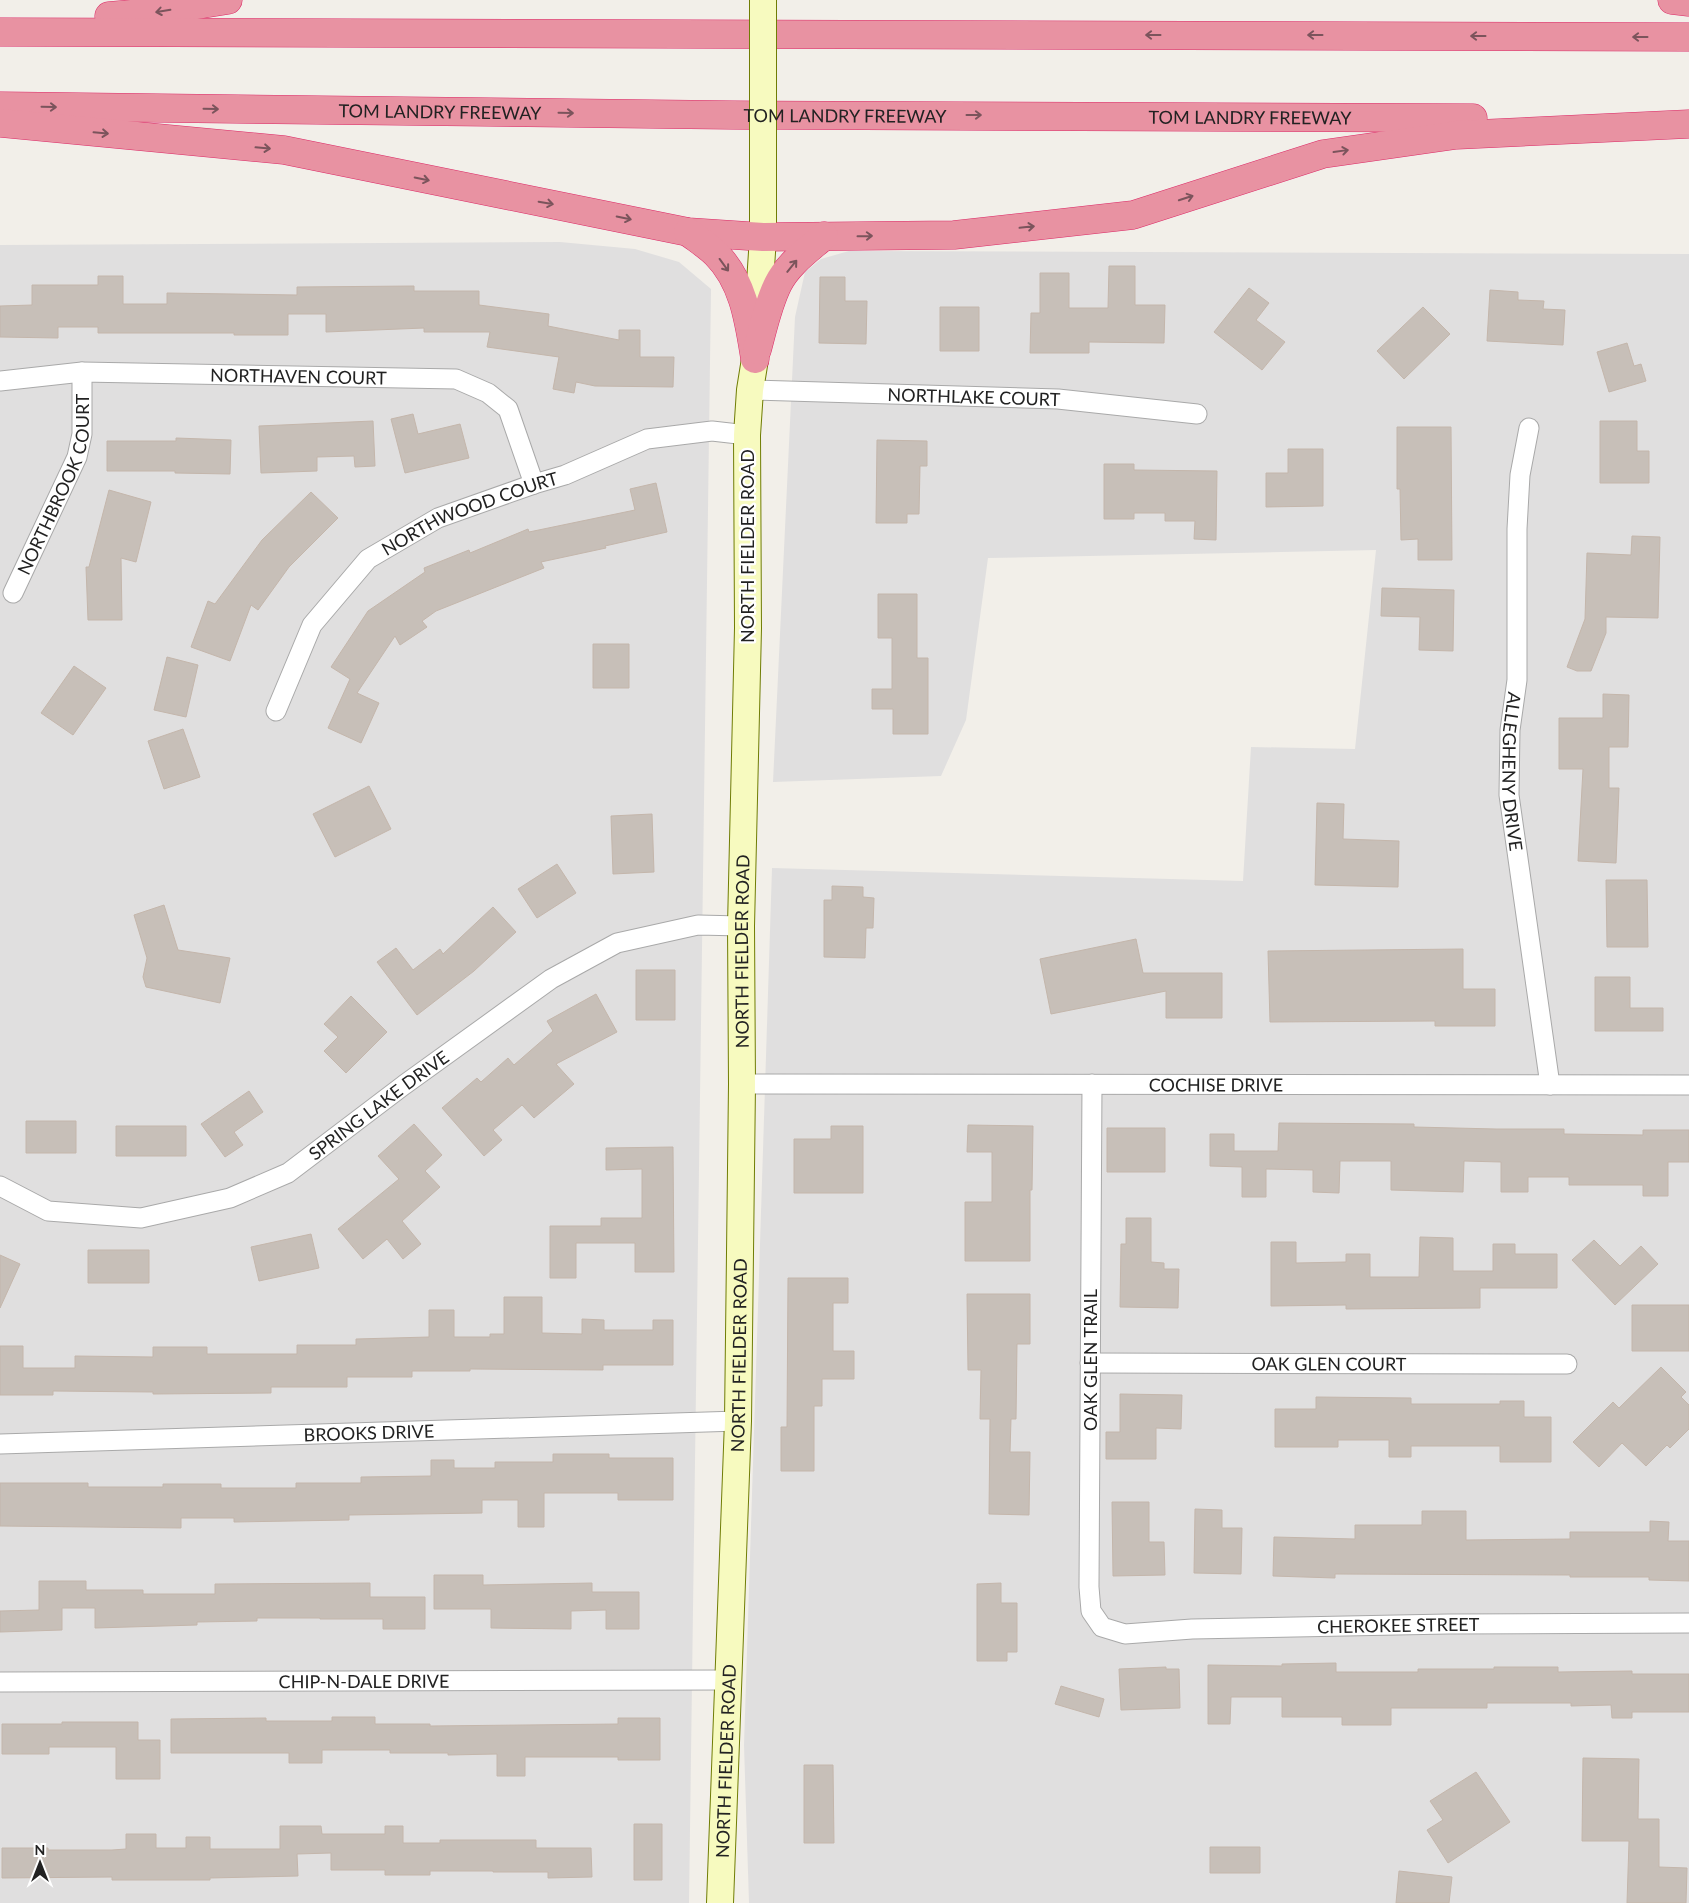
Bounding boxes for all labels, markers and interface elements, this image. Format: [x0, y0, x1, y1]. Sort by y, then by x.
one-way arrow [155, 6, 171, 16]
one-way arrow [1145, 30, 1162, 40]
one-way arrow [1308, 30, 1324, 40]
one-way arrow [1470, 31, 1486, 41]
one-way arrow [1633, 32, 1649, 42]
street label: TOM LANDRY FREEWAY [338, 99, 542, 124]
one-way arrow [40, 102, 56, 112]
one-way arrow [202, 104, 219, 114]
street label: TOM LANDRY FREEWAY [743, 104, 947, 127]
street label: TOM LANDRY FREEWAY [1148, 106, 1352, 129]
one-way arrow [558, 108, 574, 118]
one-way arrow [965, 110, 981, 120]
one-way arrow [93, 128, 109, 138]
one-way arrow [254, 143, 270, 153]
one-way arrow [1333, 146, 1349, 156]
one-way arrow [414, 175, 430, 184]
one-way arrow [1178, 193, 1194, 203]
one-way arrow [537, 198, 553, 208]
one-way arrow [616, 214, 632, 224]
one-way arrow [1018, 222, 1034, 232]
one-way arrow [856, 231, 872, 241]
one-way arrow [719, 258, 729, 272]
one-way arrow [786, 260, 797, 273]
street label: NORTHAVEN COURT [210, 363, 387, 389]
street label: NORTHLAKE COURT [887, 383, 1061, 410]
street label: NORTHBROOK COURT [12, 393, 94, 578]
street label: NORTH FIELDER ROAD [736, 449, 758, 643]
street label: NORTHWOOD COURT [377, 467, 561, 560]
street label: ALLEGHENY DRIVE [1498, 691, 1528, 852]
street label: NORTH FIELDER ROAD [730, 854, 754, 1048]
street label: SPRING LAKE DRIVE [304, 1045, 453, 1165]
street label: COCHISE DRIVE [1149, 1073, 1283, 1096]
street label: NORTH FIELDER ROAD [726, 1258, 751, 1453]
street label: OAK GLEN TRAIL [1079, 1289, 1101, 1431]
street label: OAK GLEN COURT [1252, 1352, 1407, 1375]
street label: BROOKS DRIVE [303, 1419, 434, 1446]
street label: CHEROKEE STREET [1317, 1613, 1480, 1638]
street label: NORTH FIELDER ROAD [711, 1664, 740, 1858]
street label: CHIP-N-DALE DRIVE [279, 1670, 449, 1692]
north arrow [15, 1838, 65, 1888]
text: N [35, 1841, 45, 1858]

